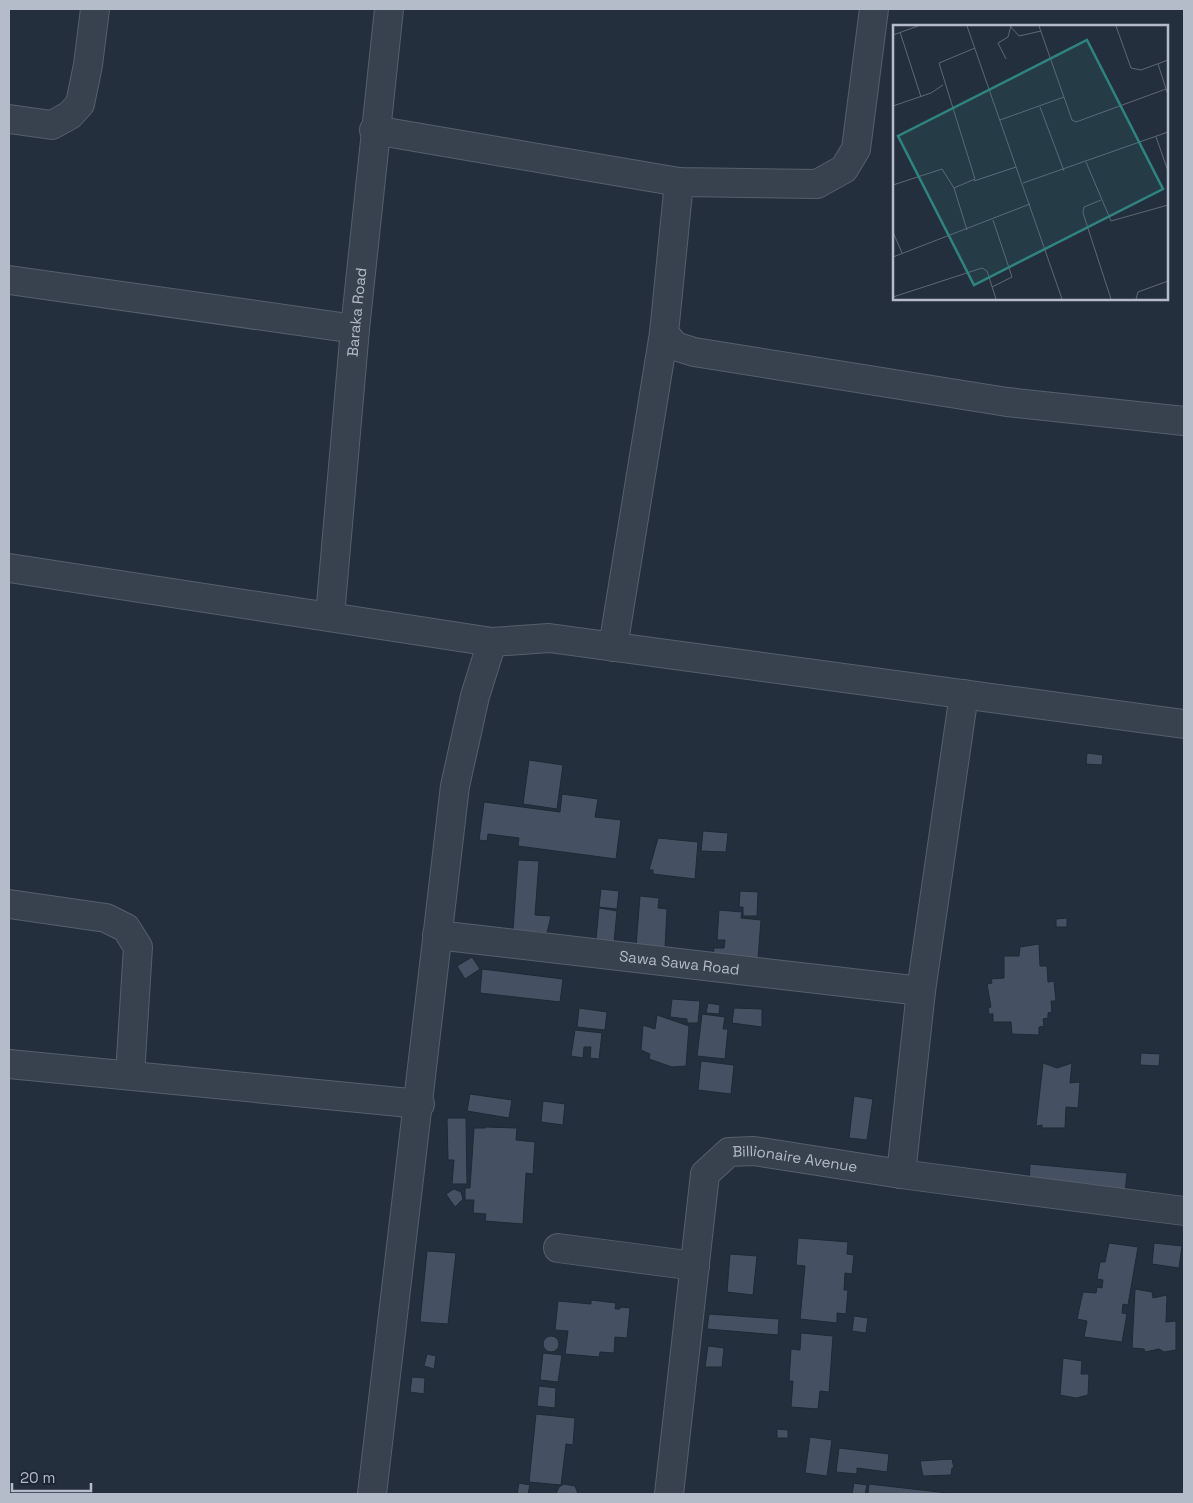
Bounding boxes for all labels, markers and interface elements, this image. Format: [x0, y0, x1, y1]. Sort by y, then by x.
inset map [893, 25, 1168, 300]
street label: Baraka Road [343, 266, 370, 358]
street label: Sawa Sawa Road [618, 946, 741, 979]
street label: Billionaire Avenue [732, 1141, 859, 1176]
scale bar [12, 1460, 91, 1492]
text: 20 m [20, 1468, 55, 1487]

